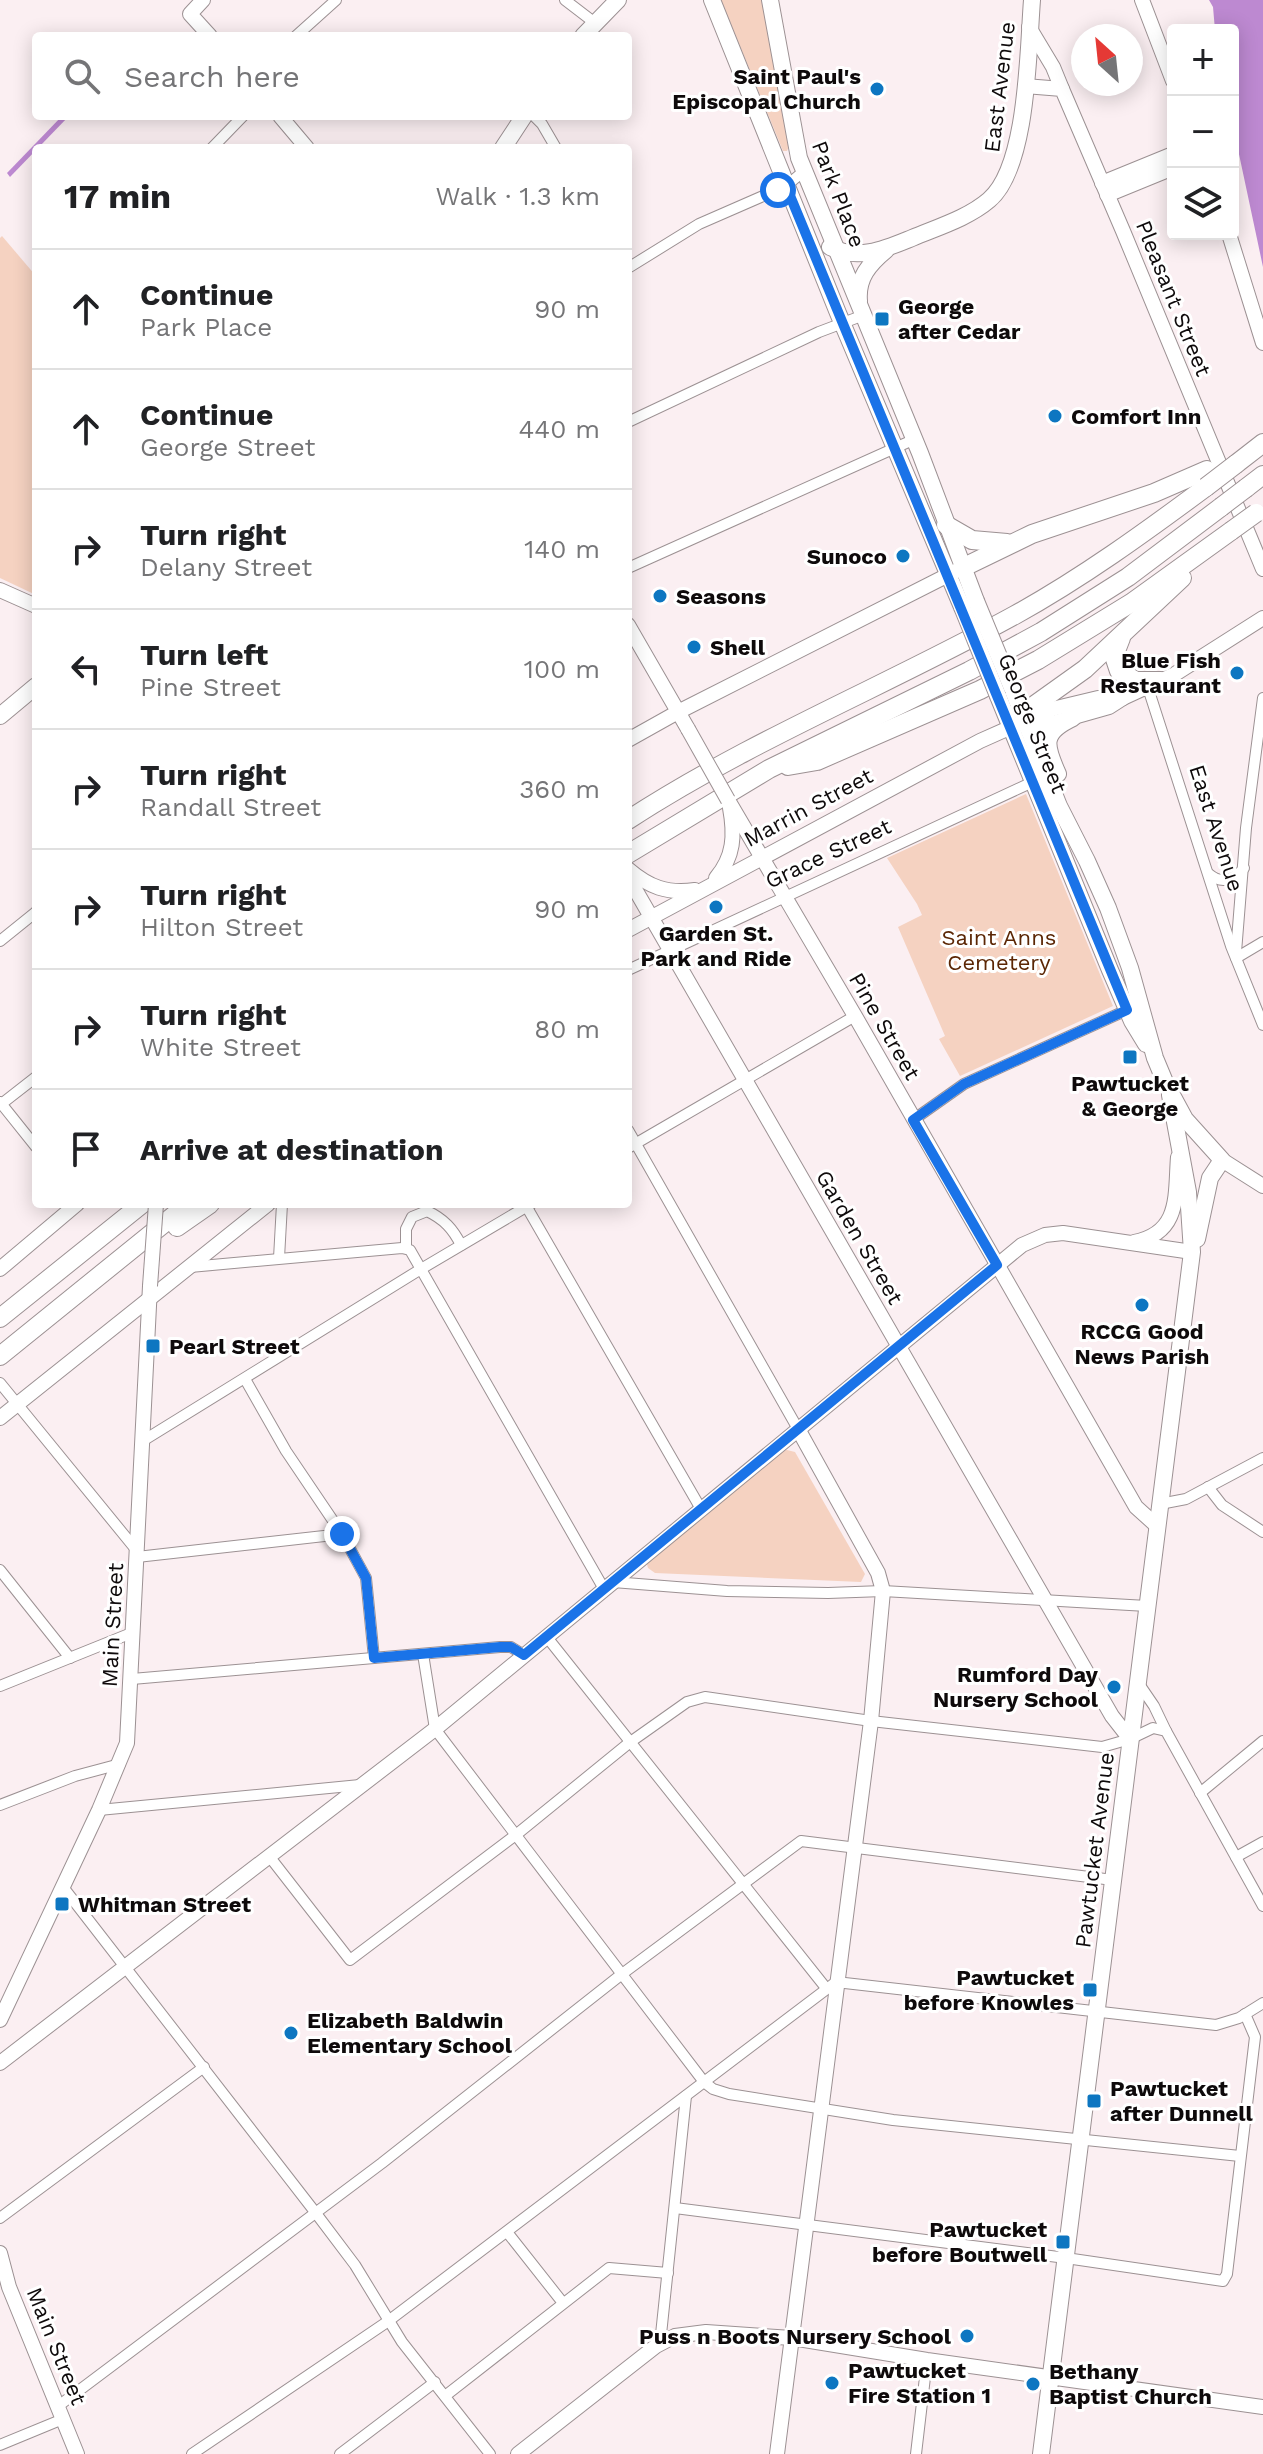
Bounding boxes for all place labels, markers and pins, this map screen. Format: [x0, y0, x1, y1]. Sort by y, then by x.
place label: Saint Paul's Episcopal Church [672, 64, 861, 114]
marker: Saint Paul's Episcopal Church [868, 80, 886, 98]
place label: George after Cedar [898, 294, 1021, 344]
marker: George after Cedar [873, 310, 891, 328]
place label: Comfort Inn [1071, 404, 1201, 429]
marker: Comfort Inn [1046, 407, 1064, 425]
place label: Sunoco [807, 544, 887, 569]
marker: Sunoco [894, 547, 912, 565]
place label: Seasons [676, 584, 766, 609]
marker: Seasons [651, 587, 669, 605]
place label: Shell [710, 635, 766, 660]
marker: Shell [685, 638, 703, 656]
place label: Blue Fish Restaurant [1100, 648, 1221, 698]
marker: Blue Fish Restaurant [1228, 664, 1246, 682]
marker: Garden St. Park and Ride [707, 898, 725, 916]
place label: Garden St. Park and Ride [640, 921, 792, 971]
marker: Pawtucket & George [1121, 1048, 1139, 1066]
place label: Pawtucket & George [1071, 1071, 1189, 1121]
marker: RCCG Good News Parish [1133, 1296, 1151, 1314]
place label: RCCG Good News Parish [1074, 1319, 1210, 1369]
place label: Pearl Street [169, 1334, 300, 1359]
marker: Pearl Street [144, 1337, 162, 1355]
place label: Rumford Day Nursery School [933, 1662, 1099, 1712]
marker: Rumford Day Nursery School [1105, 1678, 1123, 1696]
place label: Whitman Street [78, 1892, 251, 1917]
marker: Whitman Street [53, 1895, 71, 1913]
place label: Pawtucket before Knowles [904, 1965, 1074, 2015]
marker: Pawtucket before Knowles [1081, 1981, 1099, 1999]
place label: Elizabeth Baldwin Elementary School [307, 2008, 513, 2058]
marker: Elizabeth Baldwin Elementary School [282, 2024, 300, 2042]
place label: Pawtucket after Dunnell [1110, 2076, 1253, 2126]
marker: Pawtucket after Dunnell [1085, 2092, 1103, 2110]
place label: Pawtucket before Boutwell [872, 2217, 1048, 2267]
marker: Pawtucket before Boutwell [1054, 2233, 1072, 2251]
place label: Puss n Boots Nursery School [639, 2324, 952, 2349]
marker: Puss n Boots Nursery School [958, 2327, 976, 2345]
place label: Pawtucket Fire Station 1 [848, 2358, 991, 2408]
place label: Bethany Baptist Church [1049, 2359, 1212, 2409]
marker: Pawtucket Fire Station 1 [823, 2374, 841, 2392]
marker: Bethany Baptist Church [1024, 2375, 1042, 2393]

